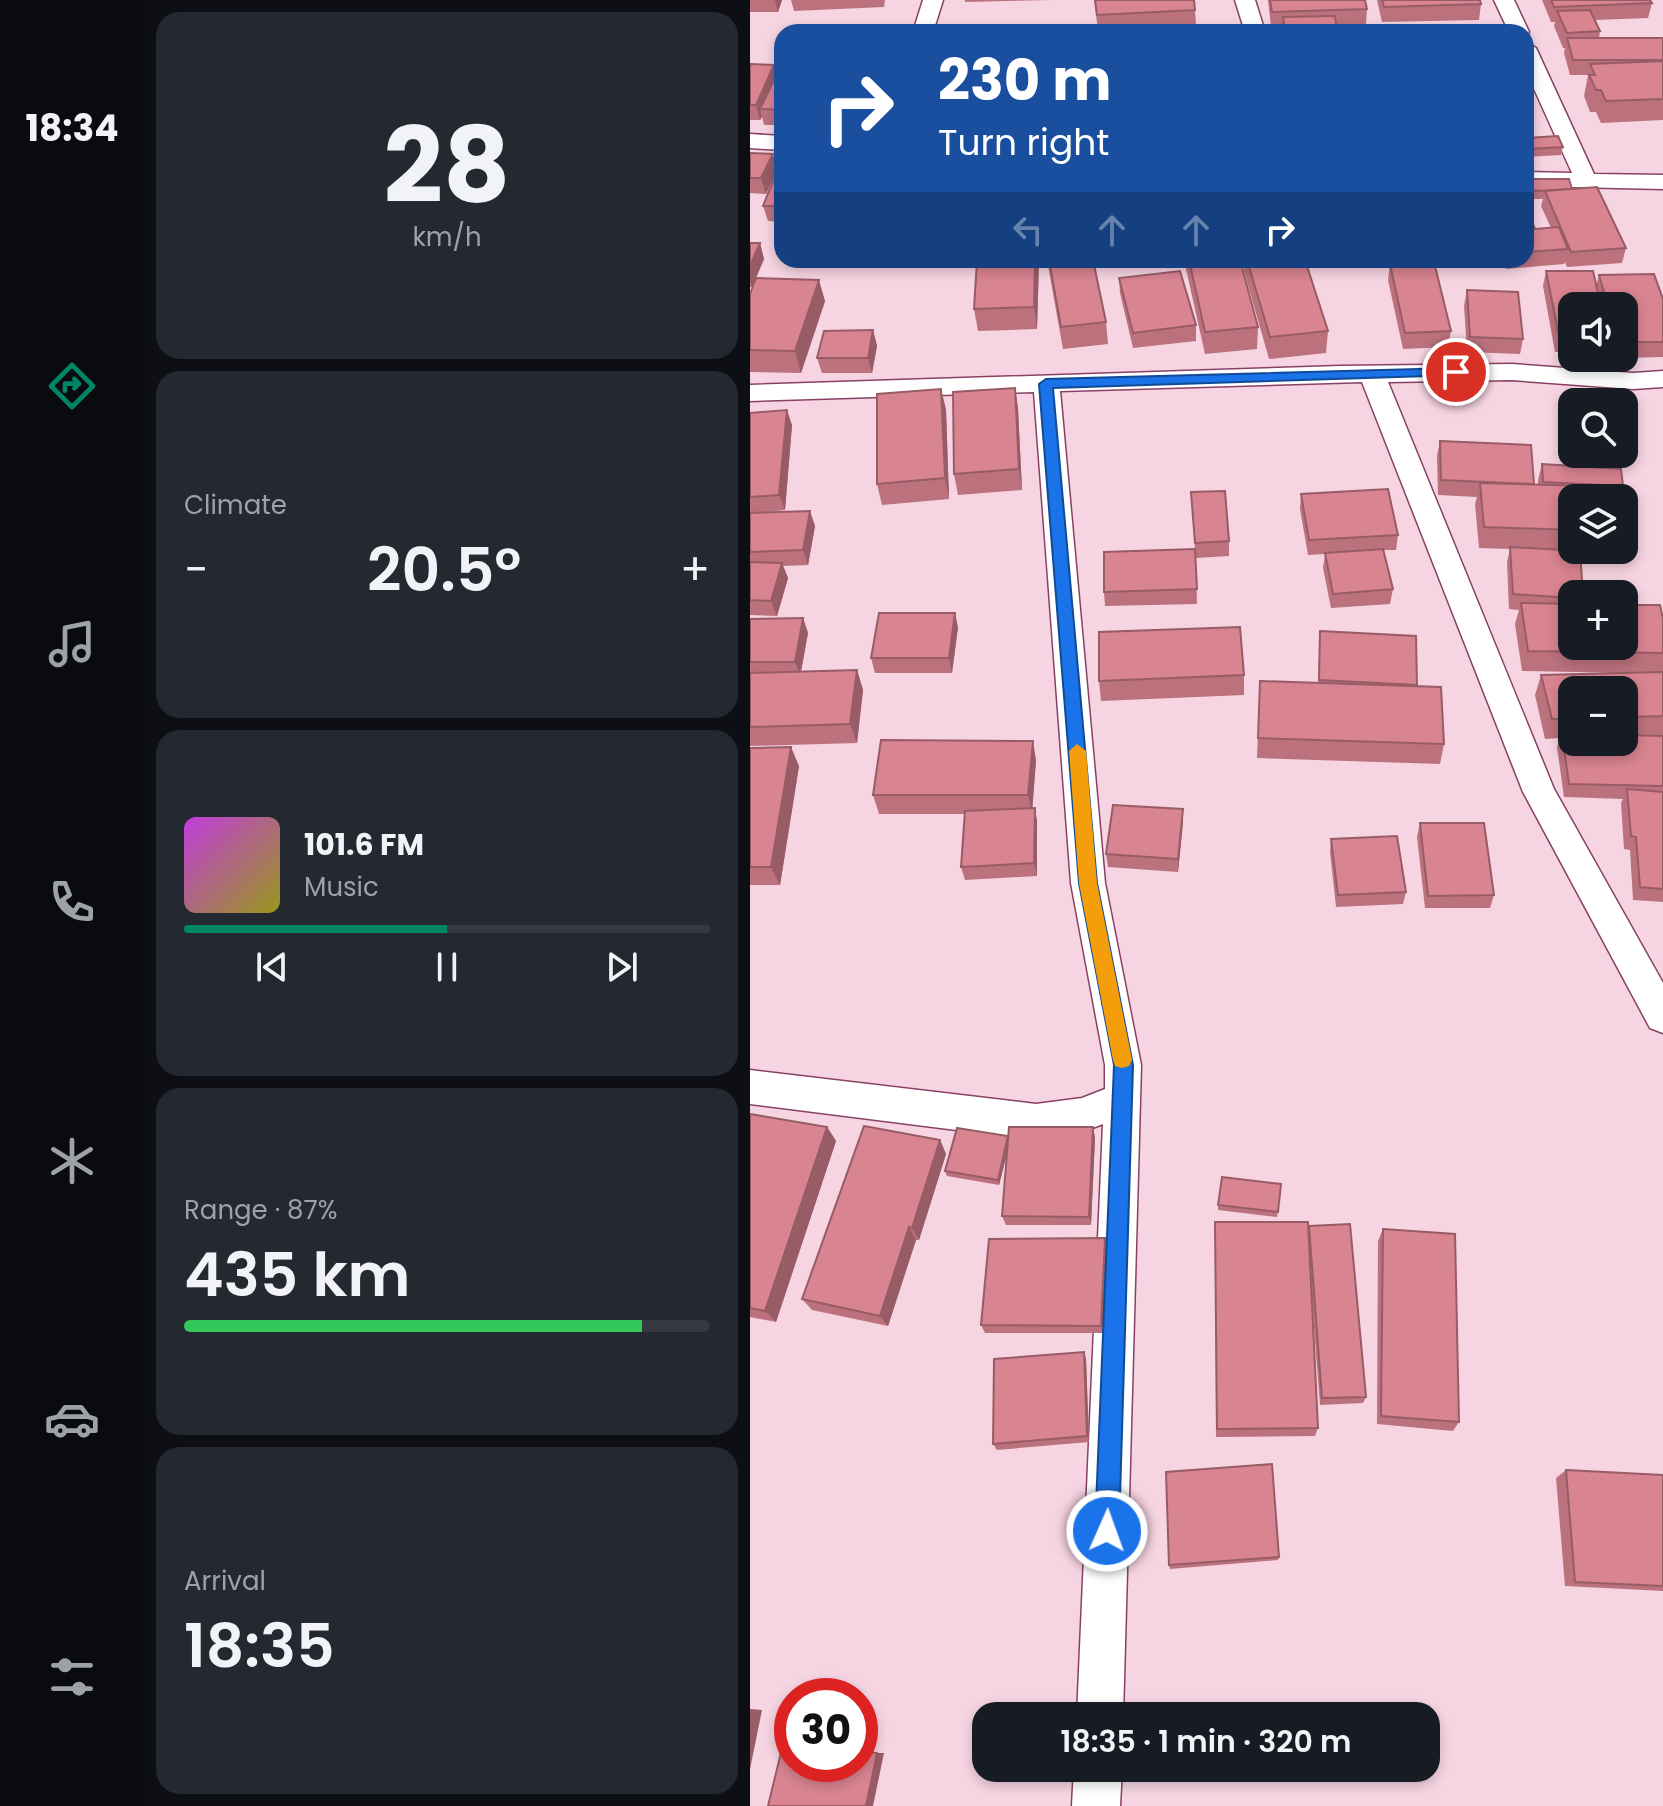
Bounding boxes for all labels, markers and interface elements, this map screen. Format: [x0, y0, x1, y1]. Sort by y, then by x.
text: 230 m [938, 41, 1112, 120]
icon: right [806, 56, 910, 160]
text: 28 [384, 93, 510, 238]
text: 18:34 [25, 103, 119, 154]
text: Turn right [938, 117, 1109, 168]
icon: left [1006, 208, 1050, 252]
icon: ahead [1090, 208, 1134, 252]
icon: ahead [1174, 208, 1218, 252]
icon: right [1258, 208, 1302, 252]
text: km/h [412, 219, 482, 255]
map controls [1558, 292, 1638, 756]
button: sound [1558, 292, 1638, 372]
pin [1422, 338, 1490, 406]
icon: arrive [1434, 350, 1478, 394]
icon: directions [44, 358, 100, 414]
button: search [1558, 388, 1638, 468]
button: layers [1558, 484, 1638, 564]
text: Climate [184, 487, 287, 523]
text: 20.5° [367, 528, 521, 612]
text: − [184, 539, 208, 600]
text: + [680, 539, 710, 600]
button: + [1558, 580, 1638, 660]
icon: music [44, 616, 100, 672]
button: − [1558, 676, 1638, 756]
text: 101.6 FM [304, 823, 424, 866]
text: Music [304, 869, 379, 905]
icon: phone [44, 874, 100, 930]
icon: previous [250, 945, 294, 989]
icon: pause [425, 945, 469, 989]
icon: next [600, 945, 644, 989]
icon: climate [44, 1133, 100, 1189]
text: Range · 87% [184, 1192, 337, 1228]
text: 435 km [184, 1233, 410, 1317]
icon: car [44, 1391, 100, 1447]
position arrow [1065, 1489, 1149, 1573]
text: Arrival [184, 1563, 266, 1599]
text: 18:35 [184, 1604, 335, 1688]
icon: filters [44, 1649, 100, 1705]
speed limit sign: 30 [774, 1678, 878, 1782]
text: 18:35 · 1 min · 320 m [1061, 1720, 1351, 1763]

